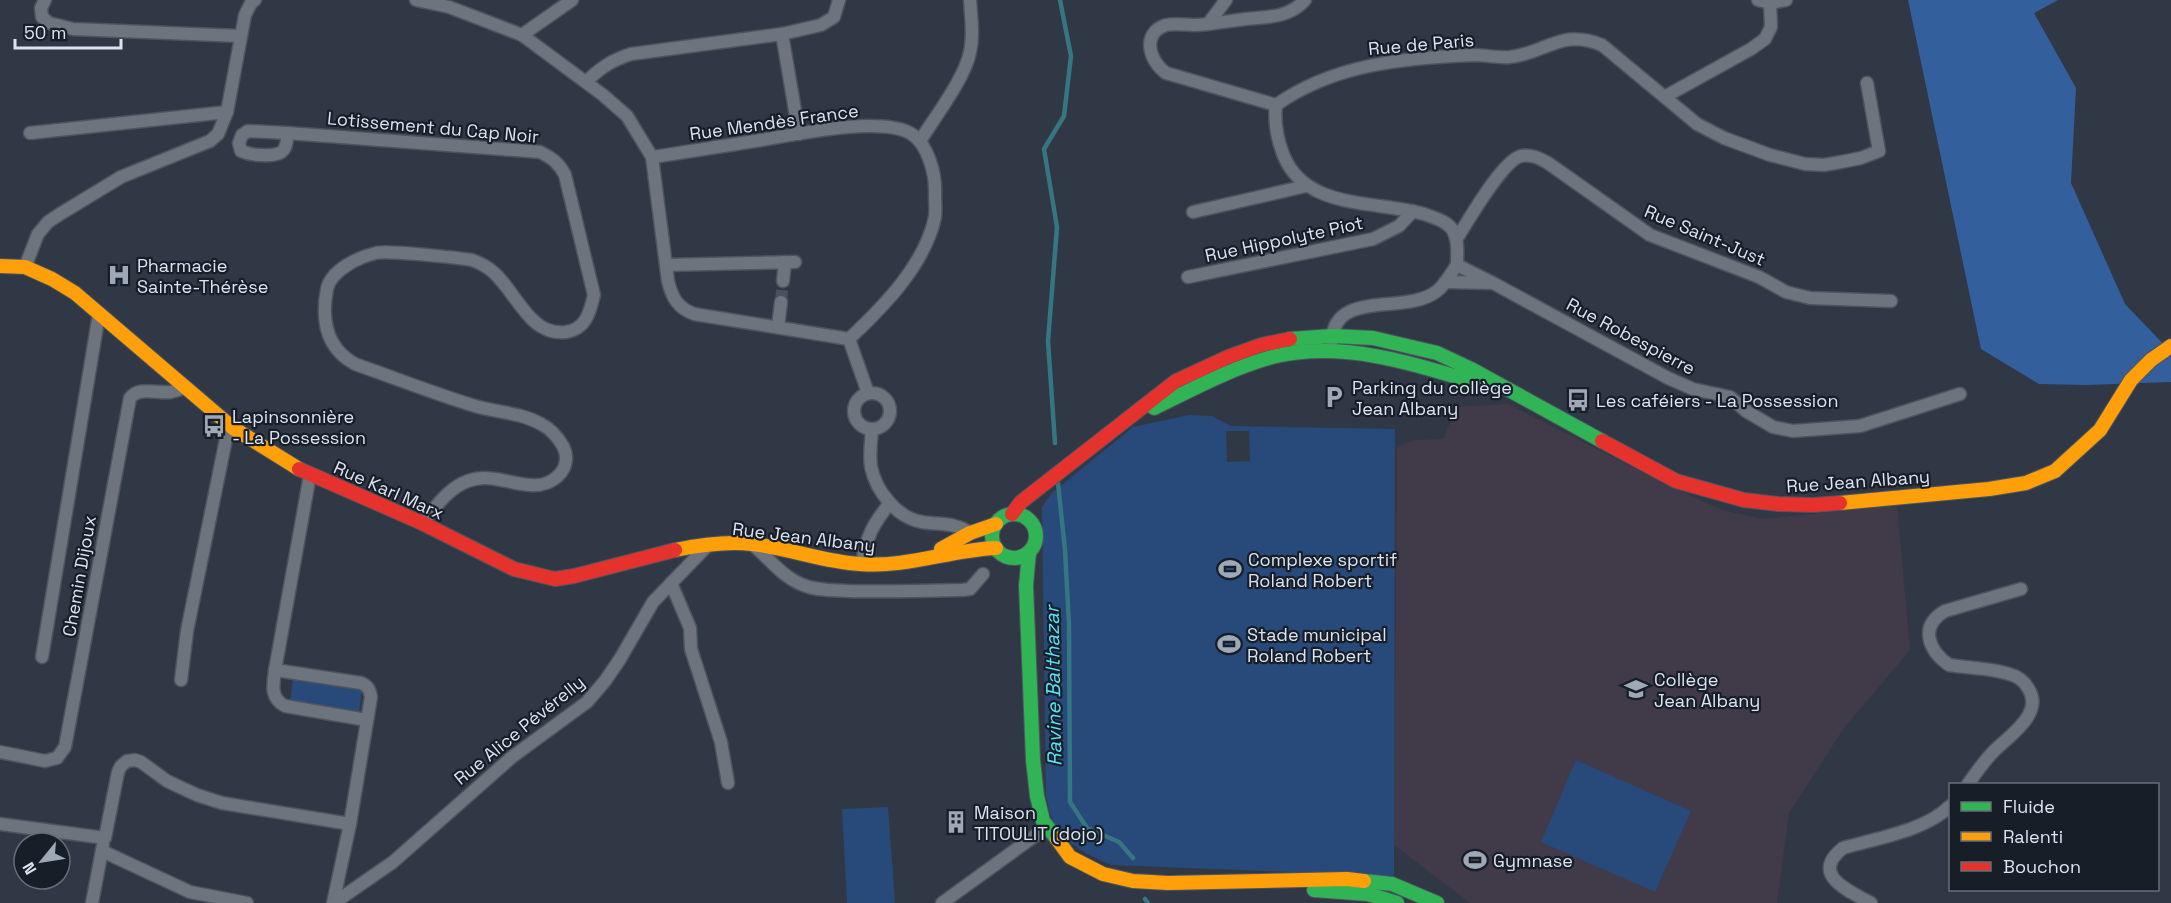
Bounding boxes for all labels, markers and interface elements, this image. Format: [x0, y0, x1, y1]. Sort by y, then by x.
scale bar [15, 12, 122, 50]
text: 50 m [24, 21, 66, 44]
street label: Rue de Paris [1367, 28, 1475, 60]
street label: Rue Mendès France [688, 99, 860, 145]
street label: Lotissement du Cap Noir [326, 106, 540, 148]
street label: Rue Saint-Just [1641, 199, 1769, 271]
street label: Rue Hippolyte Piot [1203, 211, 1365, 267]
place label: Pharmacie Sainte-Thérèse [137, 254, 268, 298]
hospital icon: Pharmacie Sainte-Thérèse [106, 262, 132, 288]
street label: Rue Robespierre [1563, 292, 1699, 380]
place label: Parking du collège Jean Albany [1352, 376, 1512, 420]
parking icon: Parking du collège Jean Albany [1321, 384, 1347, 410]
bus stop icon: Les caféiers - La Possession [1565, 387, 1591, 413]
place label: Les caféiers - La Possession [1596, 389, 1838, 412]
place label: Lapinsonnière - La Possession [232, 405, 366, 449]
bus stop icon: Lapinsonnière - La Possession [201, 413, 227, 439]
street label: Rue Karl Marx [330, 455, 448, 525]
street label: Rue Jean Albany [1785, 465, 1931, 497]
street label: Chemin Dijoux [57, 514, 101, 638]
street label: Rue Jean Albany [731, 517, 877, 557]
place label: Complexe sportif Roland Robert [1248, 548, 1397, 592]
sports icon: Complexe sportif Roland Robert [1217, 556, 1243, 582]
water label: Ravine Balthazar [1039, 603, 1067, 766]
place label: Stade municipal Roland Robert [1247, 623, 1387, 667]
sports icon: Stade municipal Roland Robert [1216, 631, 1242, 657]
place label: Collège Jean Albany [1654, 668, 1760, 712]
street label: Rue Alice Pévérelly [449, 670, 589, 790]
school or university icon: Collège Jean Albany [1623, 676, 1649, 702]
legend [1949, 783, 2159, 891]
text: Fluide [2003, 795, 2055, 818]
place label: Maison TITOULIT (dojo) [974, 801, 1103, 845]
building icon: Maison TITOULIT (dojo) [943, 809, 969, 835]
text: Ralenti [2003, 825, 2063, 848]
north arrow [12, 831, 72, 891]
sports icon: Gymnase [1462, 847, 1488, 873]
place label: Gymnase [1493, 849, 1573, 872]
text: Bouchon [2003, 855, 2081, 878]
text: N [18, 858, 41, 878]

